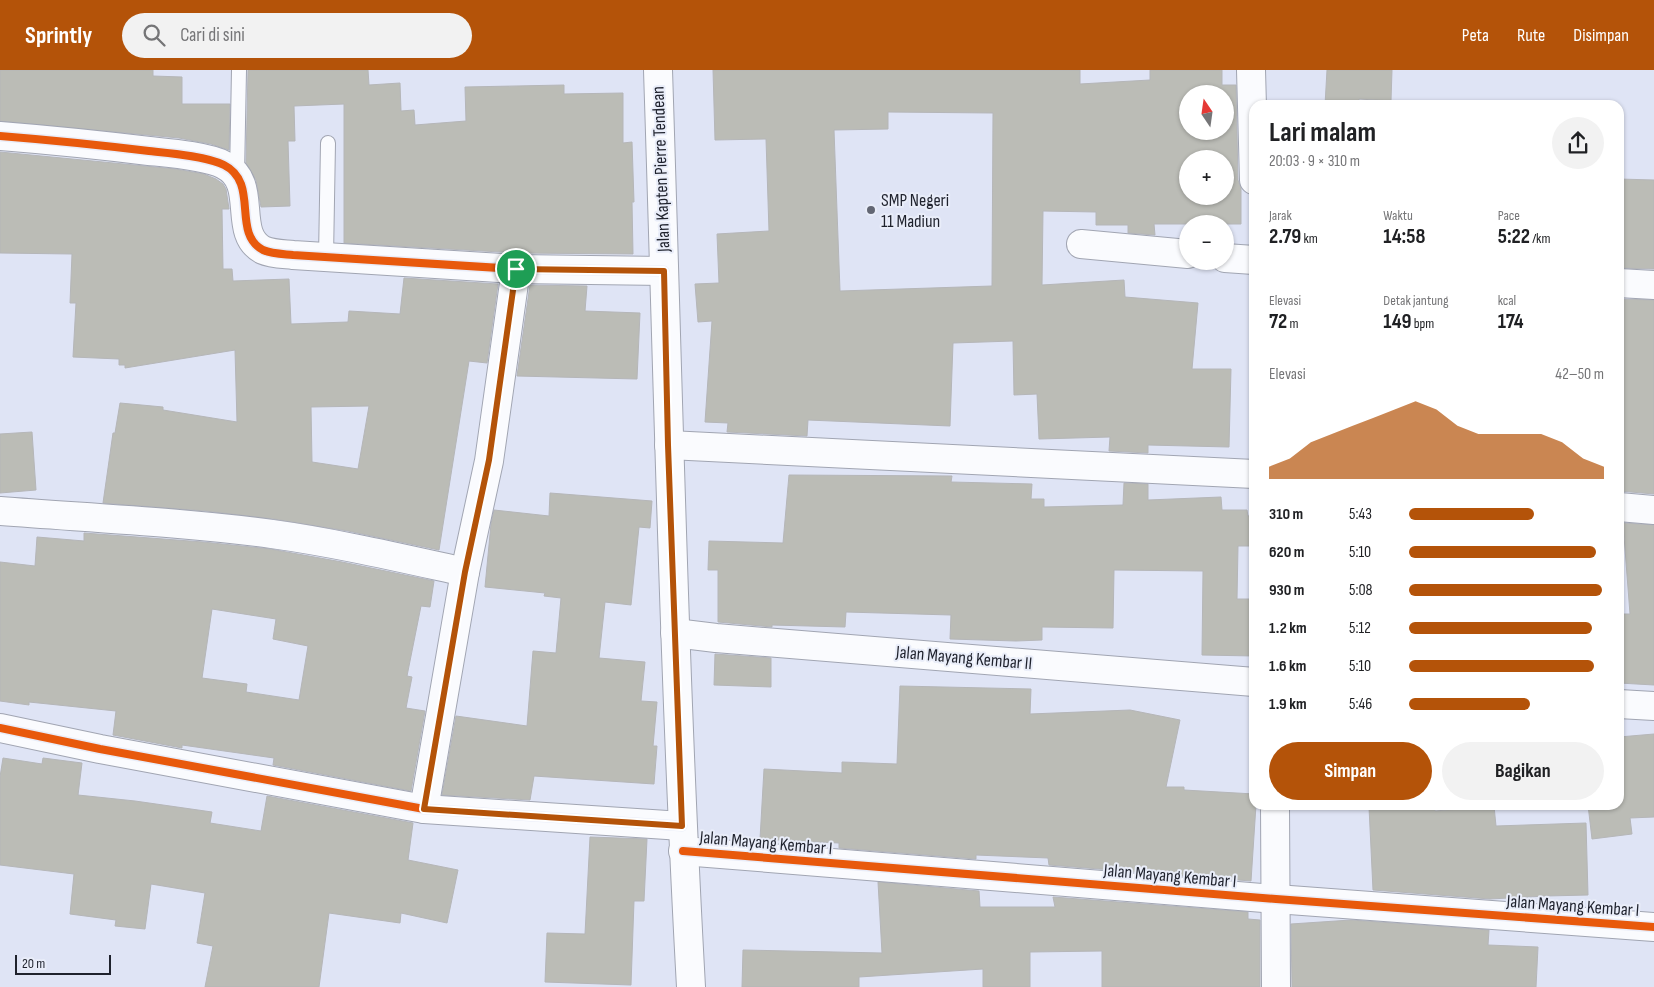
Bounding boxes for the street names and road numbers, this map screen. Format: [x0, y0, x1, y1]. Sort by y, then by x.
street label: Jalan Kapten Pierre Tendean [648, 86, 674, 253]
street label: Jalan Mayang Kembar II [894, 641, 1033, 674]
street label: Jalan Mayang Kembar I [698, 827, 833, 859]
street label: Jalan Mayang Kembar I [1102, 860, 1237, 892]
street label: Jalan Mayang Kembar I [1505, 891, 1640, 921]

